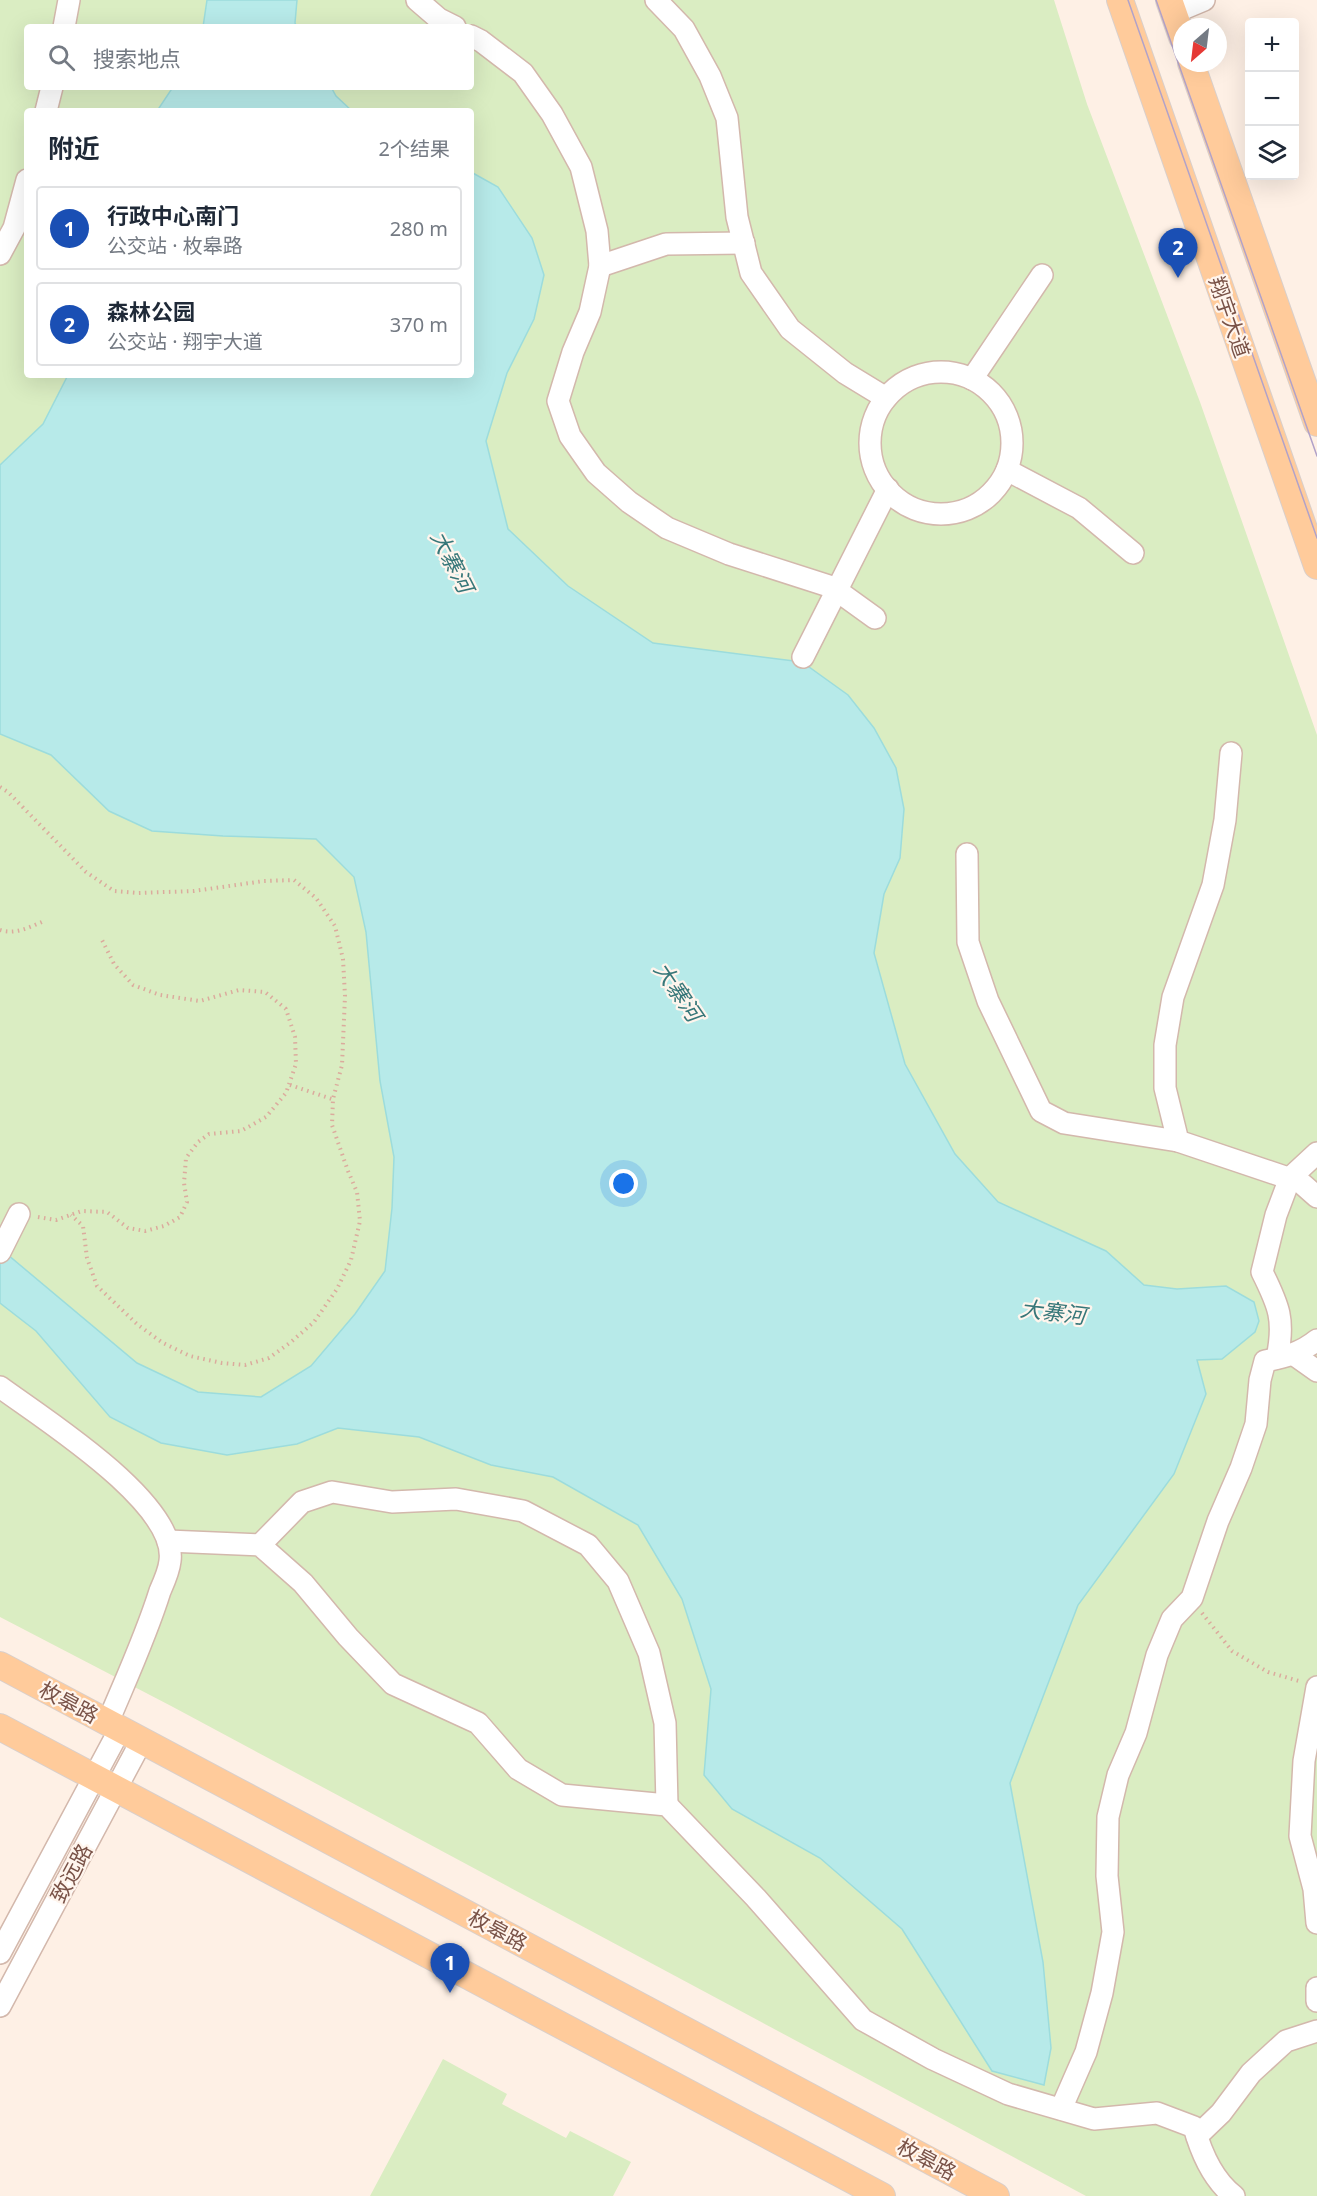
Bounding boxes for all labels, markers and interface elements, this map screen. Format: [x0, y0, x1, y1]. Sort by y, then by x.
north arrow [1173, 18, 1227, 72]
map controls [1245, 18, 1299, 180]
button: + [1245, 18, 1299, 72]
search box [24, 24, 474, 90]
icon: search [45, 41, 78, 74]
text: 搜索地点 [93, 43, 181, 73]
button: − [1245, 72, 1299, 126]
button: layers [1245, 126, 1299, 180]
text: 附近 [48, 130, 100, 166]
text: 2个结果 [379, 135, 450, 162]
text: 行政中心南门 [107, 200, 239, 230]
text: 1 [64, 215, 75, 242]
text: 280 m [390, 215, 448, 242]
pin: 2 [1158, 228, 1198, 278]
text: 公交站 · 枚皋路 [107, 232, 243, 259]
street label: 翔宇大道 [1203, 273, 1257, 361]
text: 森林公园 [107, 296, 195, 326]
text: 2 [64, 311, 75, 338]
text: 370 m [390, 311, 448, 338]
text: 公交站 · 翔宇大道 [107, 328, 263, 355]
water label: 大寨河 [425, 525, 483, 601]
water label: 大寨河 [648, 955, 712, 1030]
your location [609, 1169, 638, 1198]
water label: 大寨河 [1018, 1292, 1092, 1330]
street label: 枚皋路 [35, 1675, 103, 1729]
street label: 致远路 [44, 1839, 98, 1907]
street label: 枚皋路 [464, 1903, 532, 1957]
pin: 1 [430, 1944, 470, 1993]
street label: 枚皋路 [893, 2132, 961, 2186]

